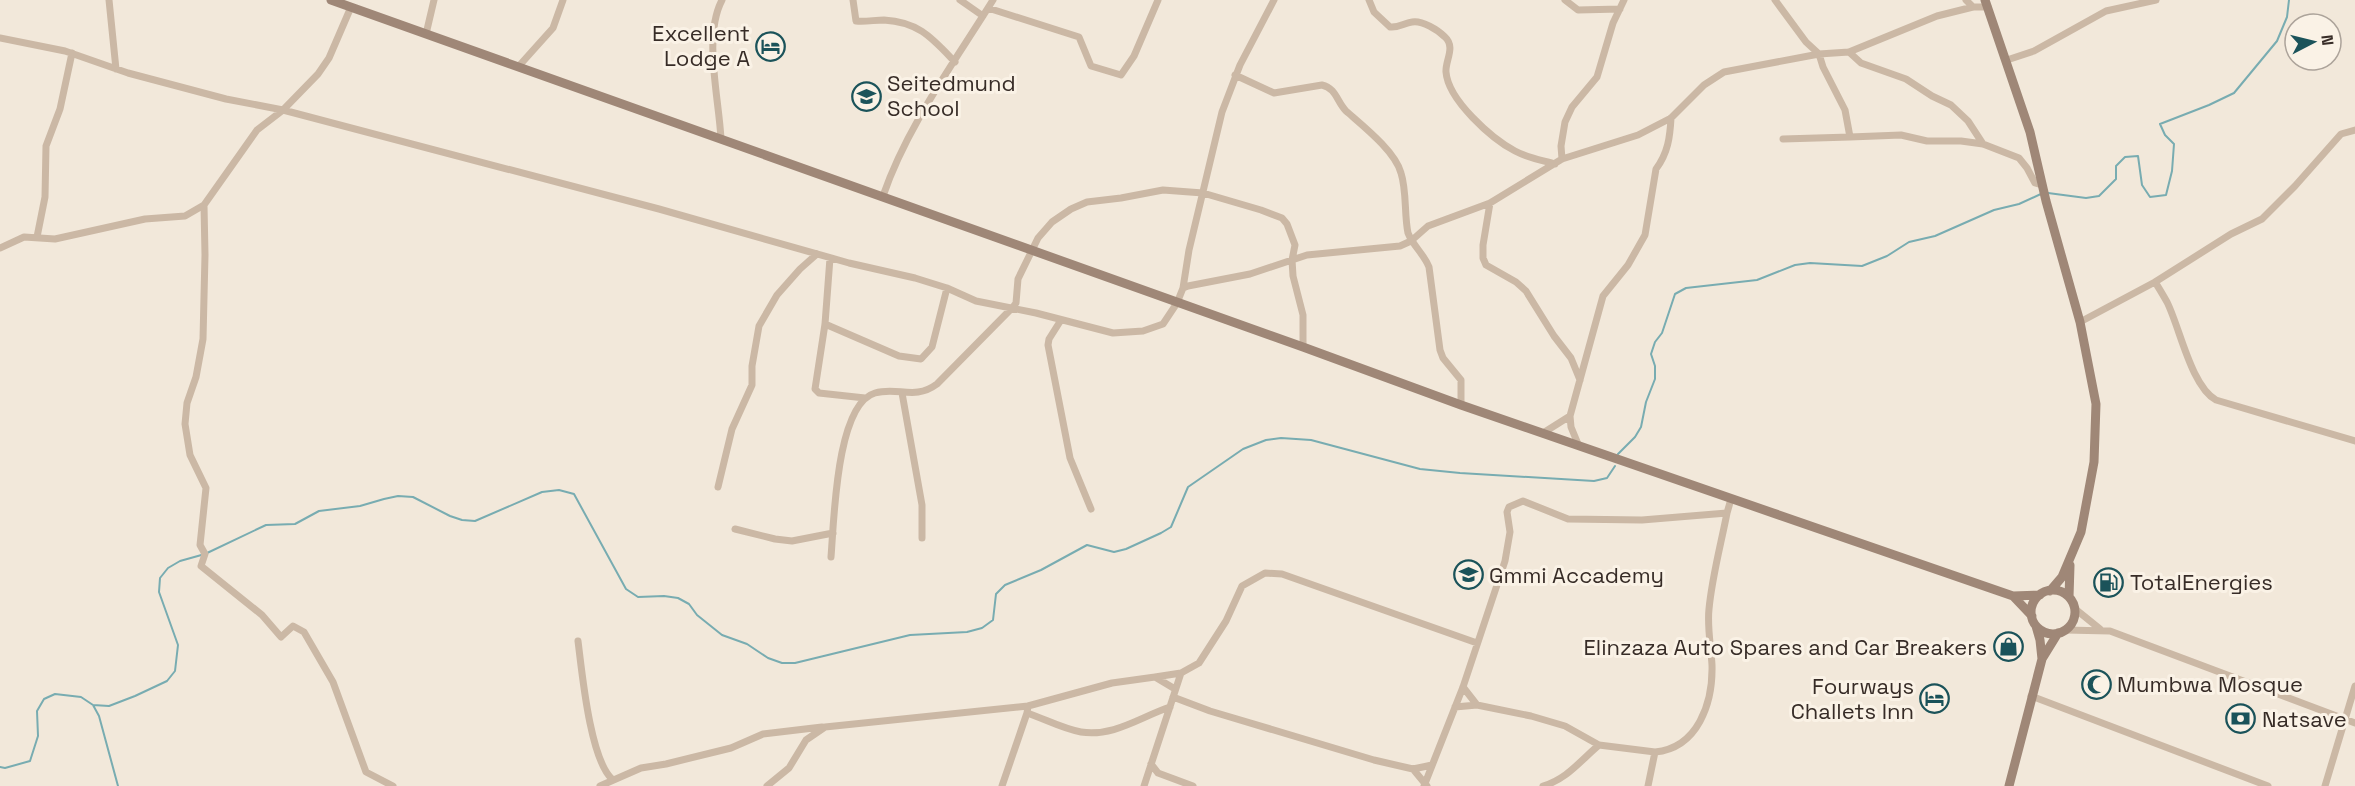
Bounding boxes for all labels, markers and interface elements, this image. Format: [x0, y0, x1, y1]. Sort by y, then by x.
north arrow [2283, 12, 2343, 72]
place label: Excellent Lodge A [652, 19, 750, 72]
hotel icon: Excellent Lodge A [755, 30, 787, 62]
text: N [2316, 34, 2338, 47]
place label: Seitedmund School [887, 69, 1016, 122]
school or university icon: Seitedmund School [850, 80, 882, 112]
school or university icon: Gmmi Accademy [1452, 559, 1484, 591]
place label: Gmmi Accademy [1489, 561, 1664, 589]
fuel station icon: TotalEnergies [2093, 566, 2125, 598]
place label: TotalEnergies [2130, 568, 2273, 596]
shop icon: Elinzaza Auto Spares and Car Breakers [1992, 631, 2024, 663]
place label: Elinzaza Auto Spares and Car Breakers [1583, 633, 1987, 661]
mosque icon: Mumbwa Mosque [2080, 668, 2112, 700]
place label: Mumbwa Mosque [2117, 670, 2303, 698]
place label: Fourways Challets Inn [1791, 672, 1914, 725]
hotel icon: Fourways Challets Inn [1919, 683, 1951, 715]
bank icon: Natsave [2225, 703, 2257, 735]
place label: Natsave [2262, 705, 2347, 733]

